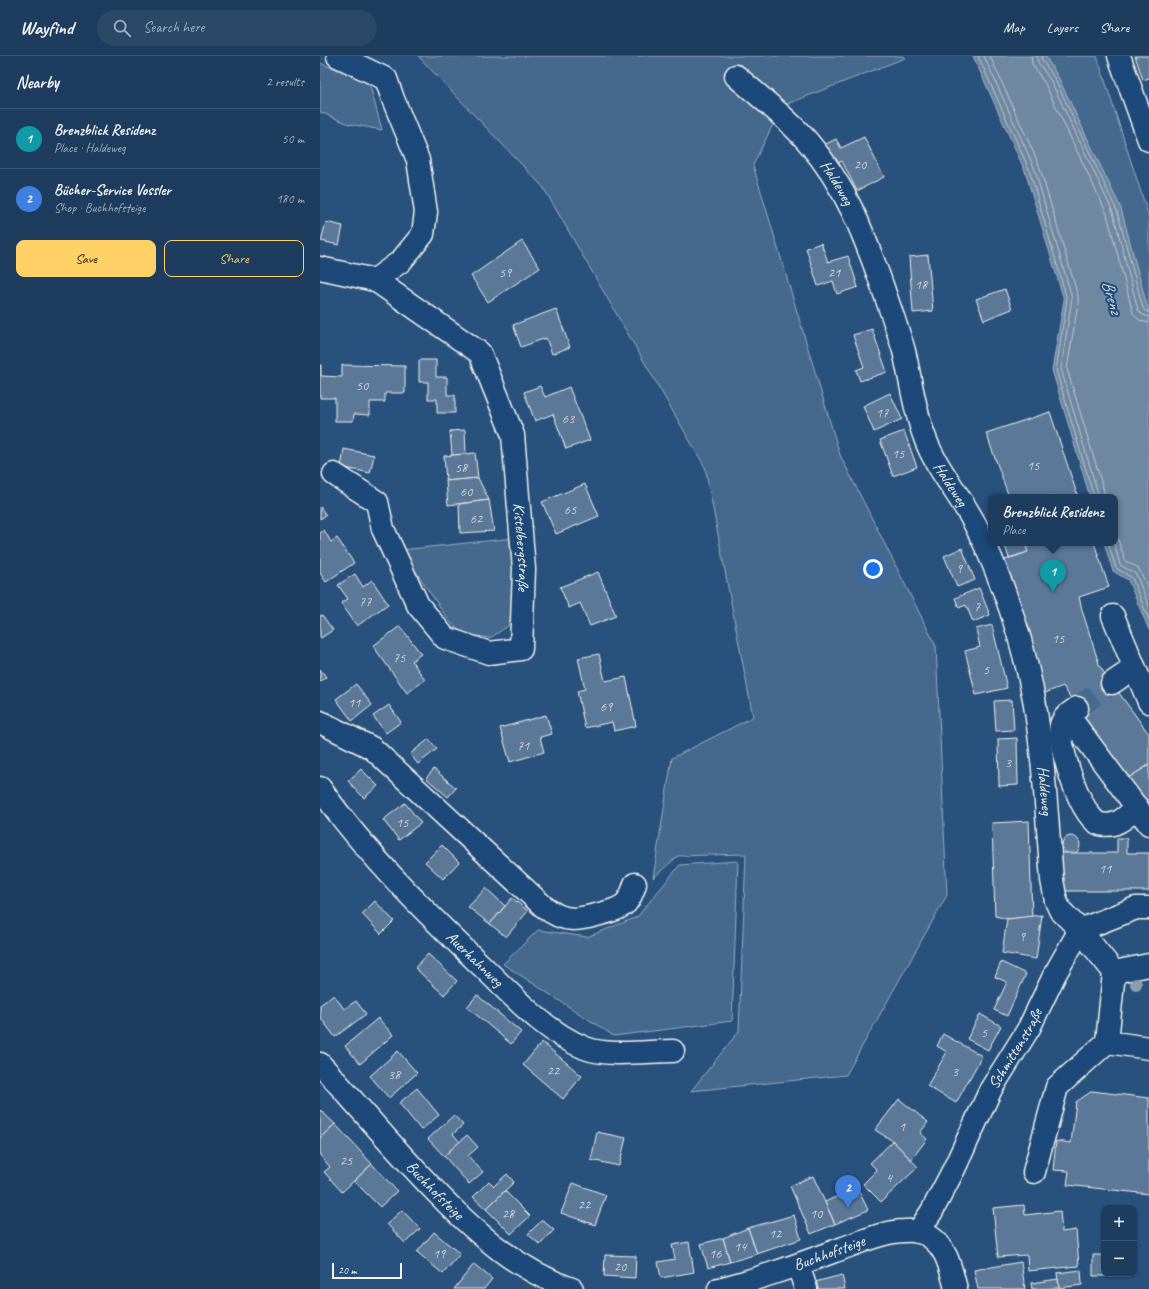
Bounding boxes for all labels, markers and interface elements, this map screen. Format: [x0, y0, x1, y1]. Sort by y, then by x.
search box [97, 10, 377, 46]
text: Wayfind [20, 16, 73, 40]
icon: search [111, 17, 133, 39]
text: Search here [143, 18, 204, 37]
text: Map [1003, 19, 1025, 36]
text: Layers [1047, 19, 1078, 36]
text: Share [1100, 19, 1129, 36]
text: Nearby [16, 72, 59, 93]
text: 2 results [266, 74, 304, 90]
text: Brenzblick Residenz [54, 121, 155, 140]
text: 1 [26, 131, 32, 147]
text: 50 m [282, 131, 304, 147]
text: Place · Haldeweg [54, 140, 126, 156]
street label: Haldeweg [816, 156, 859, 210]
house number: 20 [854, 156, 868, 173]
text: Bücher-Service Vossler [54, 181, 171, 200]
text: 2 [26, 191, 32, 207]
text: 180 m [276, 191, 304, 207]
text: Shop · Buchhofsteige [54, 200, 145, 216]
button: Save [16, 240, 156, 277]
button: Share [164, 240, 304, 277]
house number: 59 [499, 264, 513, 281]
house number: 21 [828, 264, 841, 281]
house number: 18 [915, 276, 929, 293]
water label: Brenz [1097, 278, 1127, 319]
house number: 50 [356, 377, 370, 394]
house number: 17 [876, 404, 889, 421]
house number: 63 [562, 410, 576, 427]
house number: 15 [892, 445, 905, 462]
house number: 15 [1027, 457, 1040, 474]
street label: Haldeweg [929, 458, 973, 512]
house number: 58 [455, 459, 469, 476]
house number: 60 [460, 483, 474, 500]
popup [988, 494, 1118, 546]
house number: 65 [564, 501, 577, 518]
street label: Kistelbergstraße [509, 502, 534, 593]
text: Brenzblick Residenz [1003, 503, 1103, 522]
house number: 62 [470, 510, 484, 527]
text: Place [1003, 522, 1025, 538]
your location [863, 559, 883, 579]
pin: 1 [1040, 559, 1066, 592]
house number: 9 [956, 560, 964, 577]
house number: 77 [359, 593, 372, 610]
house number: 7 [974, 598, 981, 615]
house number: 15 [1052, 630, 1065, 647]
house number: 75 [393, 649, 406, 666]
house number: 5 [983, 661, 990, 678]
house number: 11 [348, 694, 361, 711]
house number: 69 [600, 698, 614, 715]
house number: 71 [517, 737, 530, 754]
house number: 3 [1005, 754, 1013, 771]
street label: Haldeweg [1033, 765, 1057, 817]
house number: 15 [396, 814, 409, 831]
house number: 11 [1099, 860, 1112, 877]
street label: Auerhahnweg [442, 927, 508, 992]
house number: 9 [1019, 928, 1027, 945]
street label: Schmittenstraße [984, 1004, 1048, 1092]
house number: 5 [981, 1024, 988, 1041]
house number: 22 [547, 1062, 561, 1079]
house number: 3 [952, 1063, 960, 1080]
house number: 38 [388, 1066, 402, 1083]
house number: 1 [899, 1118, 906, 1135]
house number: 25 [340, 1152, 353, 1169]
street label: Buchhofsteige [402, 1157, 469, 1225]
house number: 4 [886, 1169, 894, 1186]
pin: 2 [835, 1175, 861, 1208]
house number: 22 [578, 1196, 592, 1213]
house number: 28 [502, 1205, 516, 1222]
house number: 10 [810, 1205, 824, 1222]
map controls [1101, 1205, 1137, 1277]
button: + [1101, 1205, 1137, 1241]
house number: 12 [769, 1225, 783, 1242]
street label: Buchhofsteige [791, 1230, 869, 1275]
house number: 14 [734, 1238, 748, 1255]
button: − [1101, 1241, 1137, 1277]
house number: 19 [433, 1245, 447, 1262]
house number: 16 [709, 1245, 722, 1262]
house number: 20 [614, 1258, 628, 1275]
scale bar [332, 1261, 402, 1280]
text: 20 m [338, 1263, 357, 1277]

